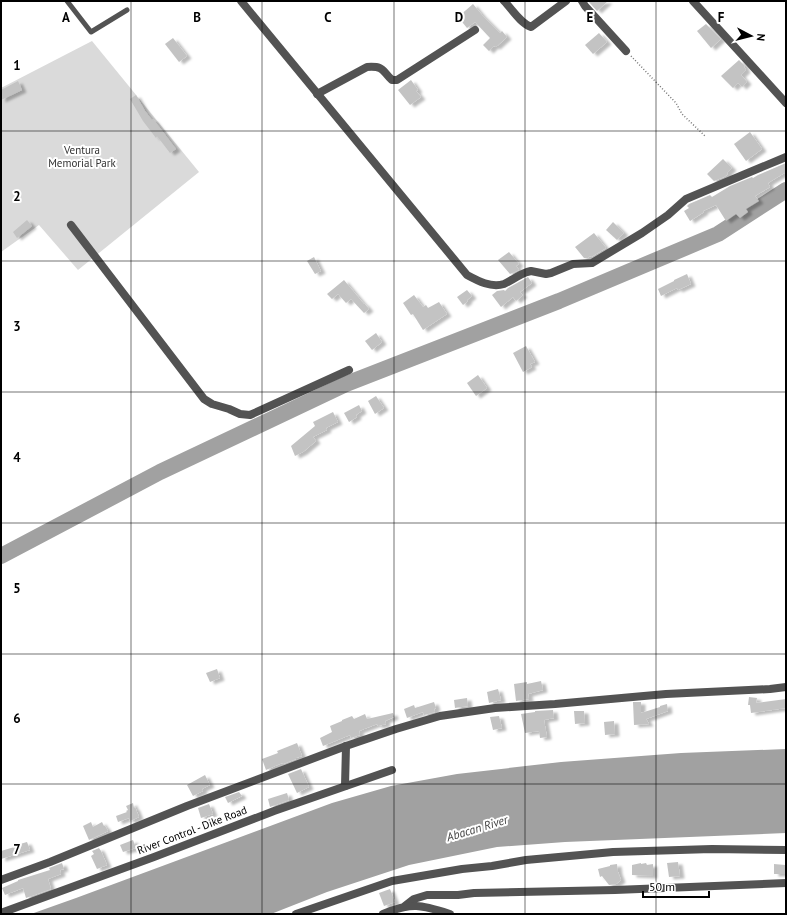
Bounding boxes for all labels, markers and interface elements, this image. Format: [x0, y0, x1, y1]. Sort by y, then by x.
text: A [62, 9, 70, 26]
text: B [193, 9, 201, 26]
text: C [324, 9, 332, 26]
text: D [455, 9, 463, 26]
text: E [587, 9, 594, 26]
text: F [718, 9, 725, 26]
north arrow [731, 16, 771, 56]
text: N [754, 33, 768, 42]
text: 1 [13, 57, 21, 74]
park label: Ventura Memorial Park [48, 143, 117, 170]
text: 2 [13, 188, 21, 205]
text: 3 [13, 318, 21, 335]
text: 4 [13, 449, 21, 466]
text: 5 [13, 580, 21, 597]
text: 6 [13, 710, 21, 727]
street label: River Control - Dike Road [135, 803, 249, 857]
water label: Abacan River [444, 811, 510, 845]
text: 7 [13, 841, 21, 858]
scale bar [643, 873, 709, 899]
text: 50 m [649, 879, 675, 894]

